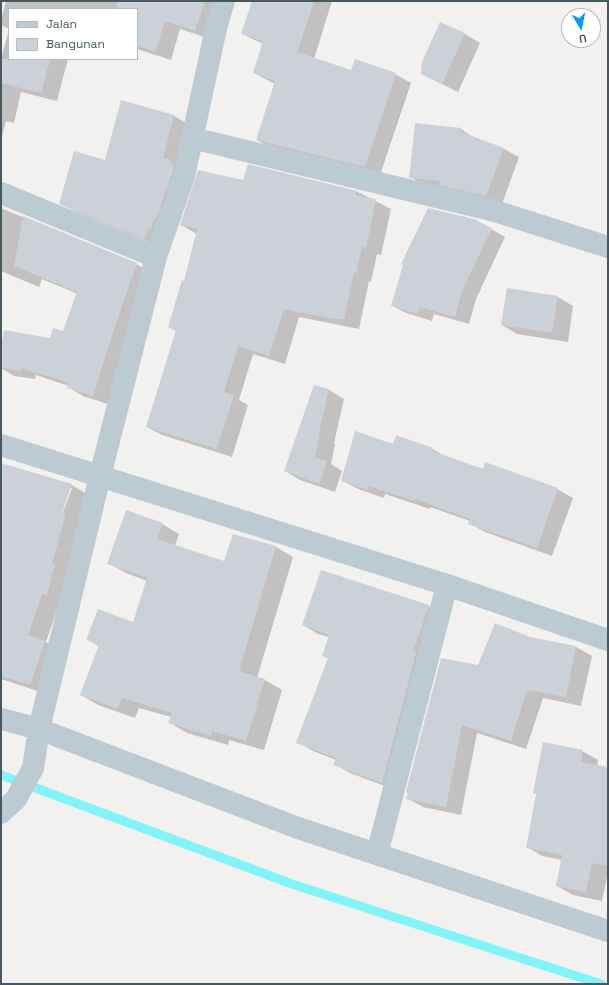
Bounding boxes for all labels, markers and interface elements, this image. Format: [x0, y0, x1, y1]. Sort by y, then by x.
legend [8, 8, 138, 60]
north arrow [561, 8, 601, 48]
text: Jalan [46, 16, 77, 32]
text: U [578, 31, 588, 46]
text: Bangunan [46, 36, 105, 52]

